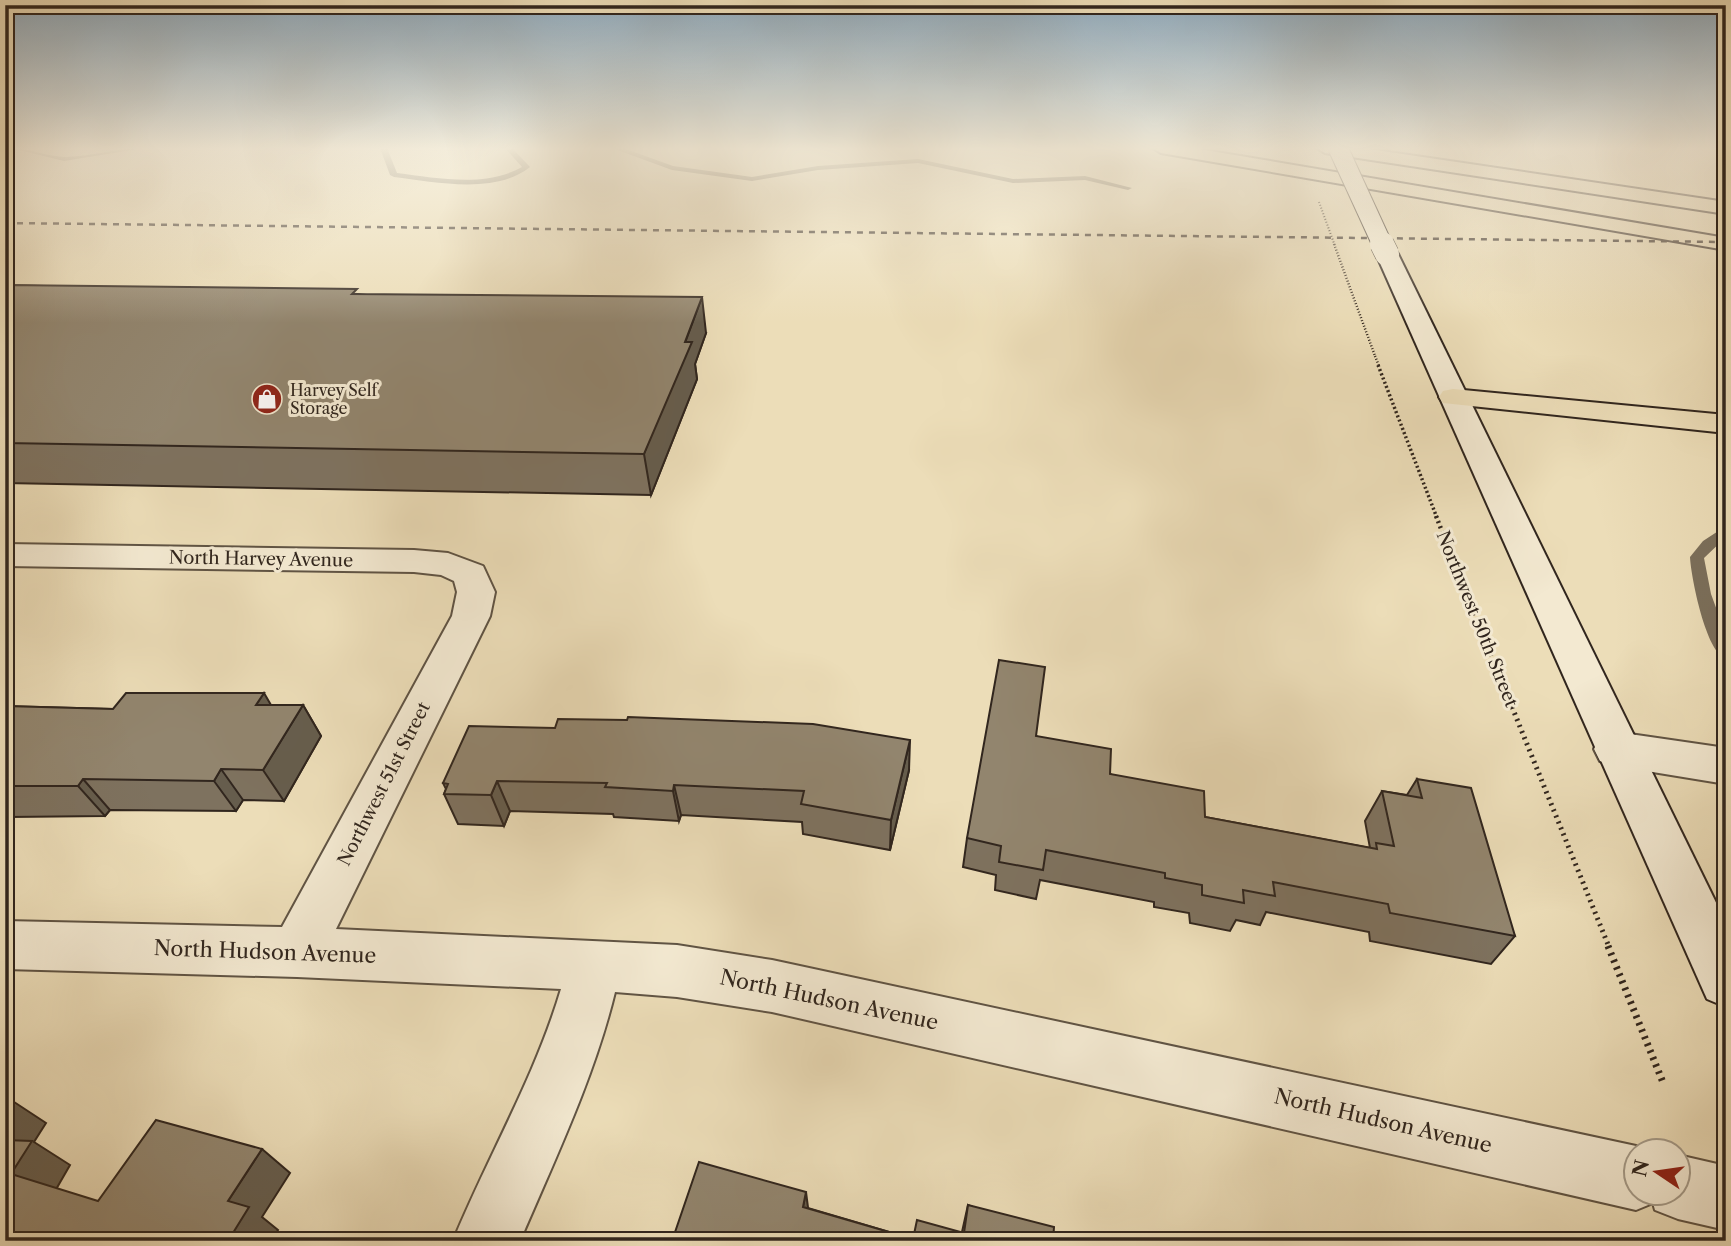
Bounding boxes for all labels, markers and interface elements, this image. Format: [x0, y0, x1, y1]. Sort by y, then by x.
place label: Harvey Self Storage [290, 380, 380, 418]
shop icon: Harvey Self Storage [250, 382, 284, 416]
street label: Northwest 50th Street [1432, 528, 1523, 711]
street label: North Harvey Avenue [169, 546, 353, 572]
street label: Northwest 51st Street [333, 698, 435, 870]
street label: North Hudson Avenue [153, 935, 377, 968]
street label: North Hudson Avenue [718, 964, 941, 1035]
street label: North Hudson Avenue [1272, 1083, 1494, 1158]
north arrow [1622, 1138, 1692, 1208]
text: N [1628, 1158, 1654, 1179]

